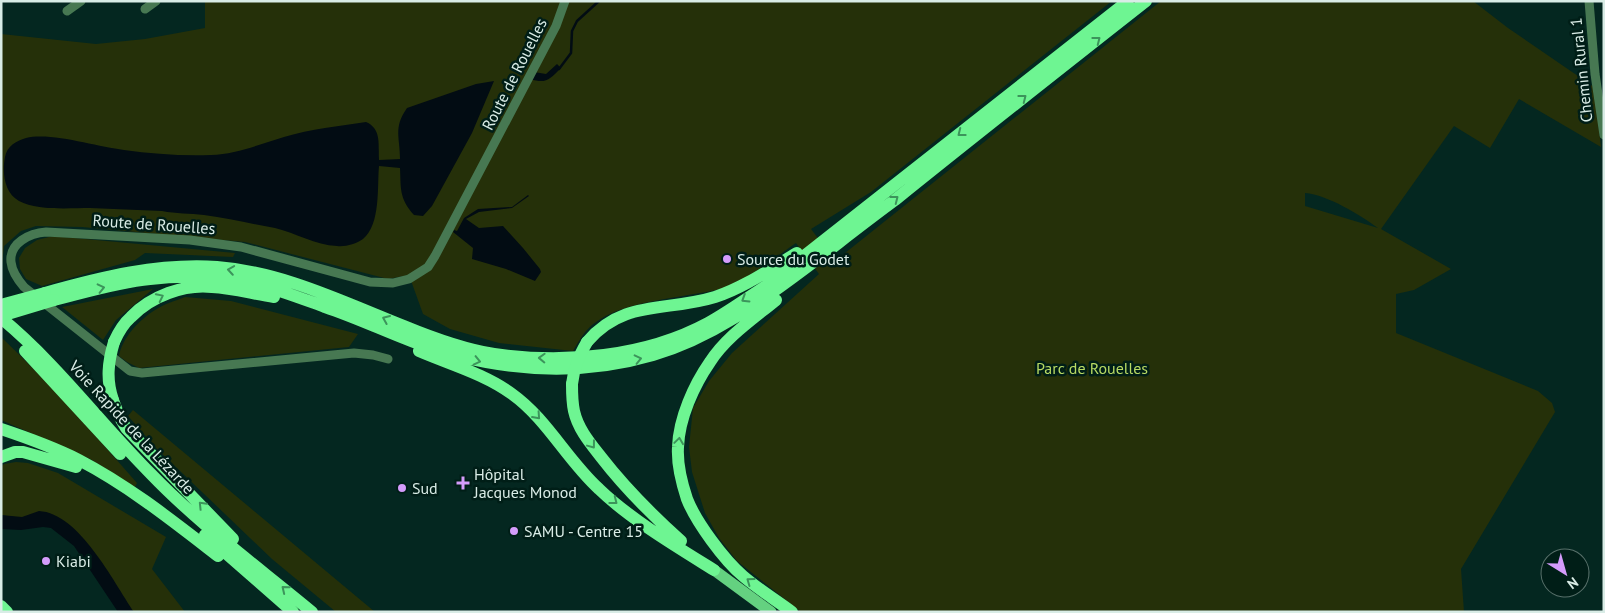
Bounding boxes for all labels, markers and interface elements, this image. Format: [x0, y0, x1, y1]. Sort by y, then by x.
street label: Route de Rouelles [477, 14, 551, 133]
street label: Chemin Rural 1 [1566, 17, 1596, 123]
one-way arrow [1092, 36, 1101, 45]
one-way arrow [1017, 96, 1026, 104]
one-way arrow [957, 127, 966, 136]
one-way arrow [890, 195, 899, 204]
street label: Route de Rouelles [92, 210, 216, 238]
place label: Source du Godet [737, 249, 850, 269]
marker: Source du Godet [721, 253, 733, 265]
one-way arrow [227, 265, 236, 275]
one-way arrow [97, 283, 106, 294]
one-way arrow [155, 293, 164, 304]
one-way arrow [742, 293, 751, 303]
one-way arrow [382, 314, 391, 325]
one-way arrow [538, 352, 546, 363]
one-way arrow [634, 354, 643, 365]
street label: Voie Rapide de la Lézarde [64, 355, 199, 498]
one-way arrow [473, 355, 482, 366]
park label: Parc de Rouelles [1036, 358, 1148, 378]
one-way arrow [531, 411, 540, 420]
one-way arrow [674, 437, 684, 446]
one-way arrow [586, 439, 595, 449]
place label: Hôpital Jacques Monod [473, 464, 577, 502]
marker: Hôpital Jacques Monod [456, 476, 470, 490]
place label: Sud [412, 478, 438, 498]
marker: Sud [396, 482, 408, 494]
one-way arrow [608, 496, 617, 504]
one-way arrow [199, 502, 208, 511]
place label: SAMU - Centre 15 [524, 521, 643, 541]
marker: SAMU - Centre 15 [508, 525, 520, 537]
north arrow [1540, 548, 1590, 598]
place label: Kiabi [56, 551, 91, 571]
marker: Kiabi [40, 555, 52, 567]
text: N [1564, 573, 1582, 593]
one-way arrow [747, 578, 756, 586]
one-way arrow [282, 587, 291, 595]

